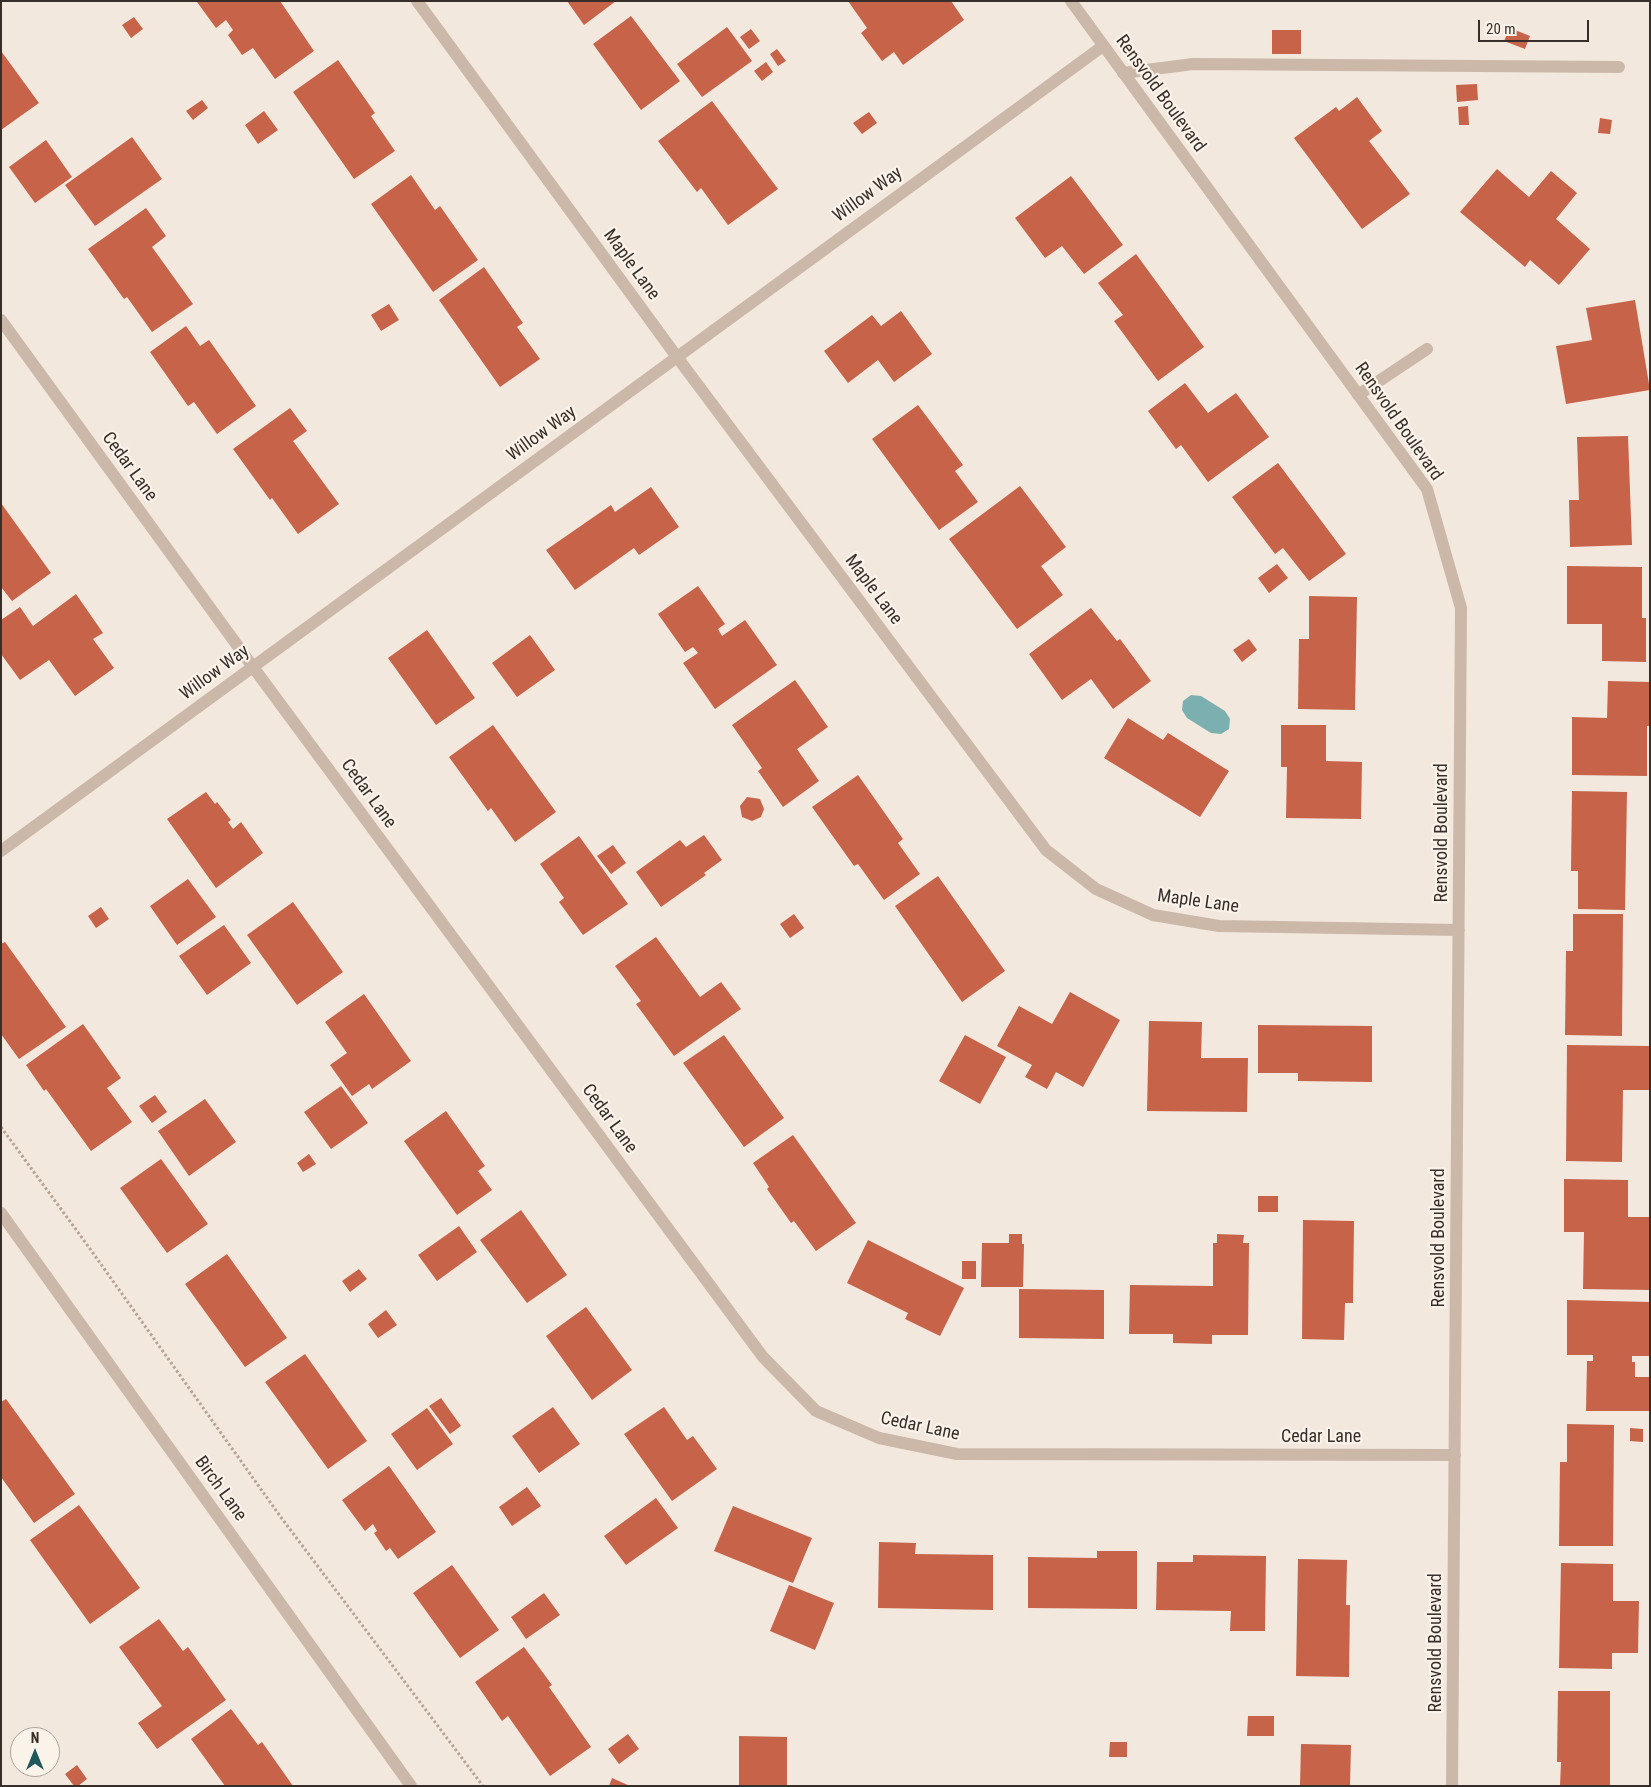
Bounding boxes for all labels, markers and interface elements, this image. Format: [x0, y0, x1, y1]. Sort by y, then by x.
scale bar [1481, 10, 1592, 42]
text: 20 m [1486, 20, 1516, 38]
street label: Rensvold Boulevard [1110, 31, 1210, 157]
street label: Willow Way [829, 163, 907, 227]
street label: Maple Lane [598, 225, 664, 305]
street label: Rensvold Boulevard [1349, 359, 1447, 485]
street label: Willow Way [503, 402, 581, 466]
street label: Cedar Lane [97, 428, 161, 506]
street label: Maple Lane [840, 551, 906, 629]
street label: Willow Way [176, 641, 254, 705]
street label: Cedar Lane [336, 755, 400, 833]
street label: Rensvold Boulevard [1431, 763, 1453, 903]
street label: Maple Lane [1156, 886, 1240, 918]
street label: Cedar Lane [577, 1080, 641, 1158]
street label: Rensvold Boulevard [1428, 1168, 1450, 1308]
street label: Cedar Lane [879, 1408, 961, 1446]
street label: Cedar Lane [1281, 1426, 1361, 1448]
street label: Birch Lane [189, 1452, 251, 1526]
street label: Rensvold Boulevard [1425, 1573, 1447, 1713]
north arrow [10, 1727, 60, 1777]
text: N [31, 1730, 39, 1746]

